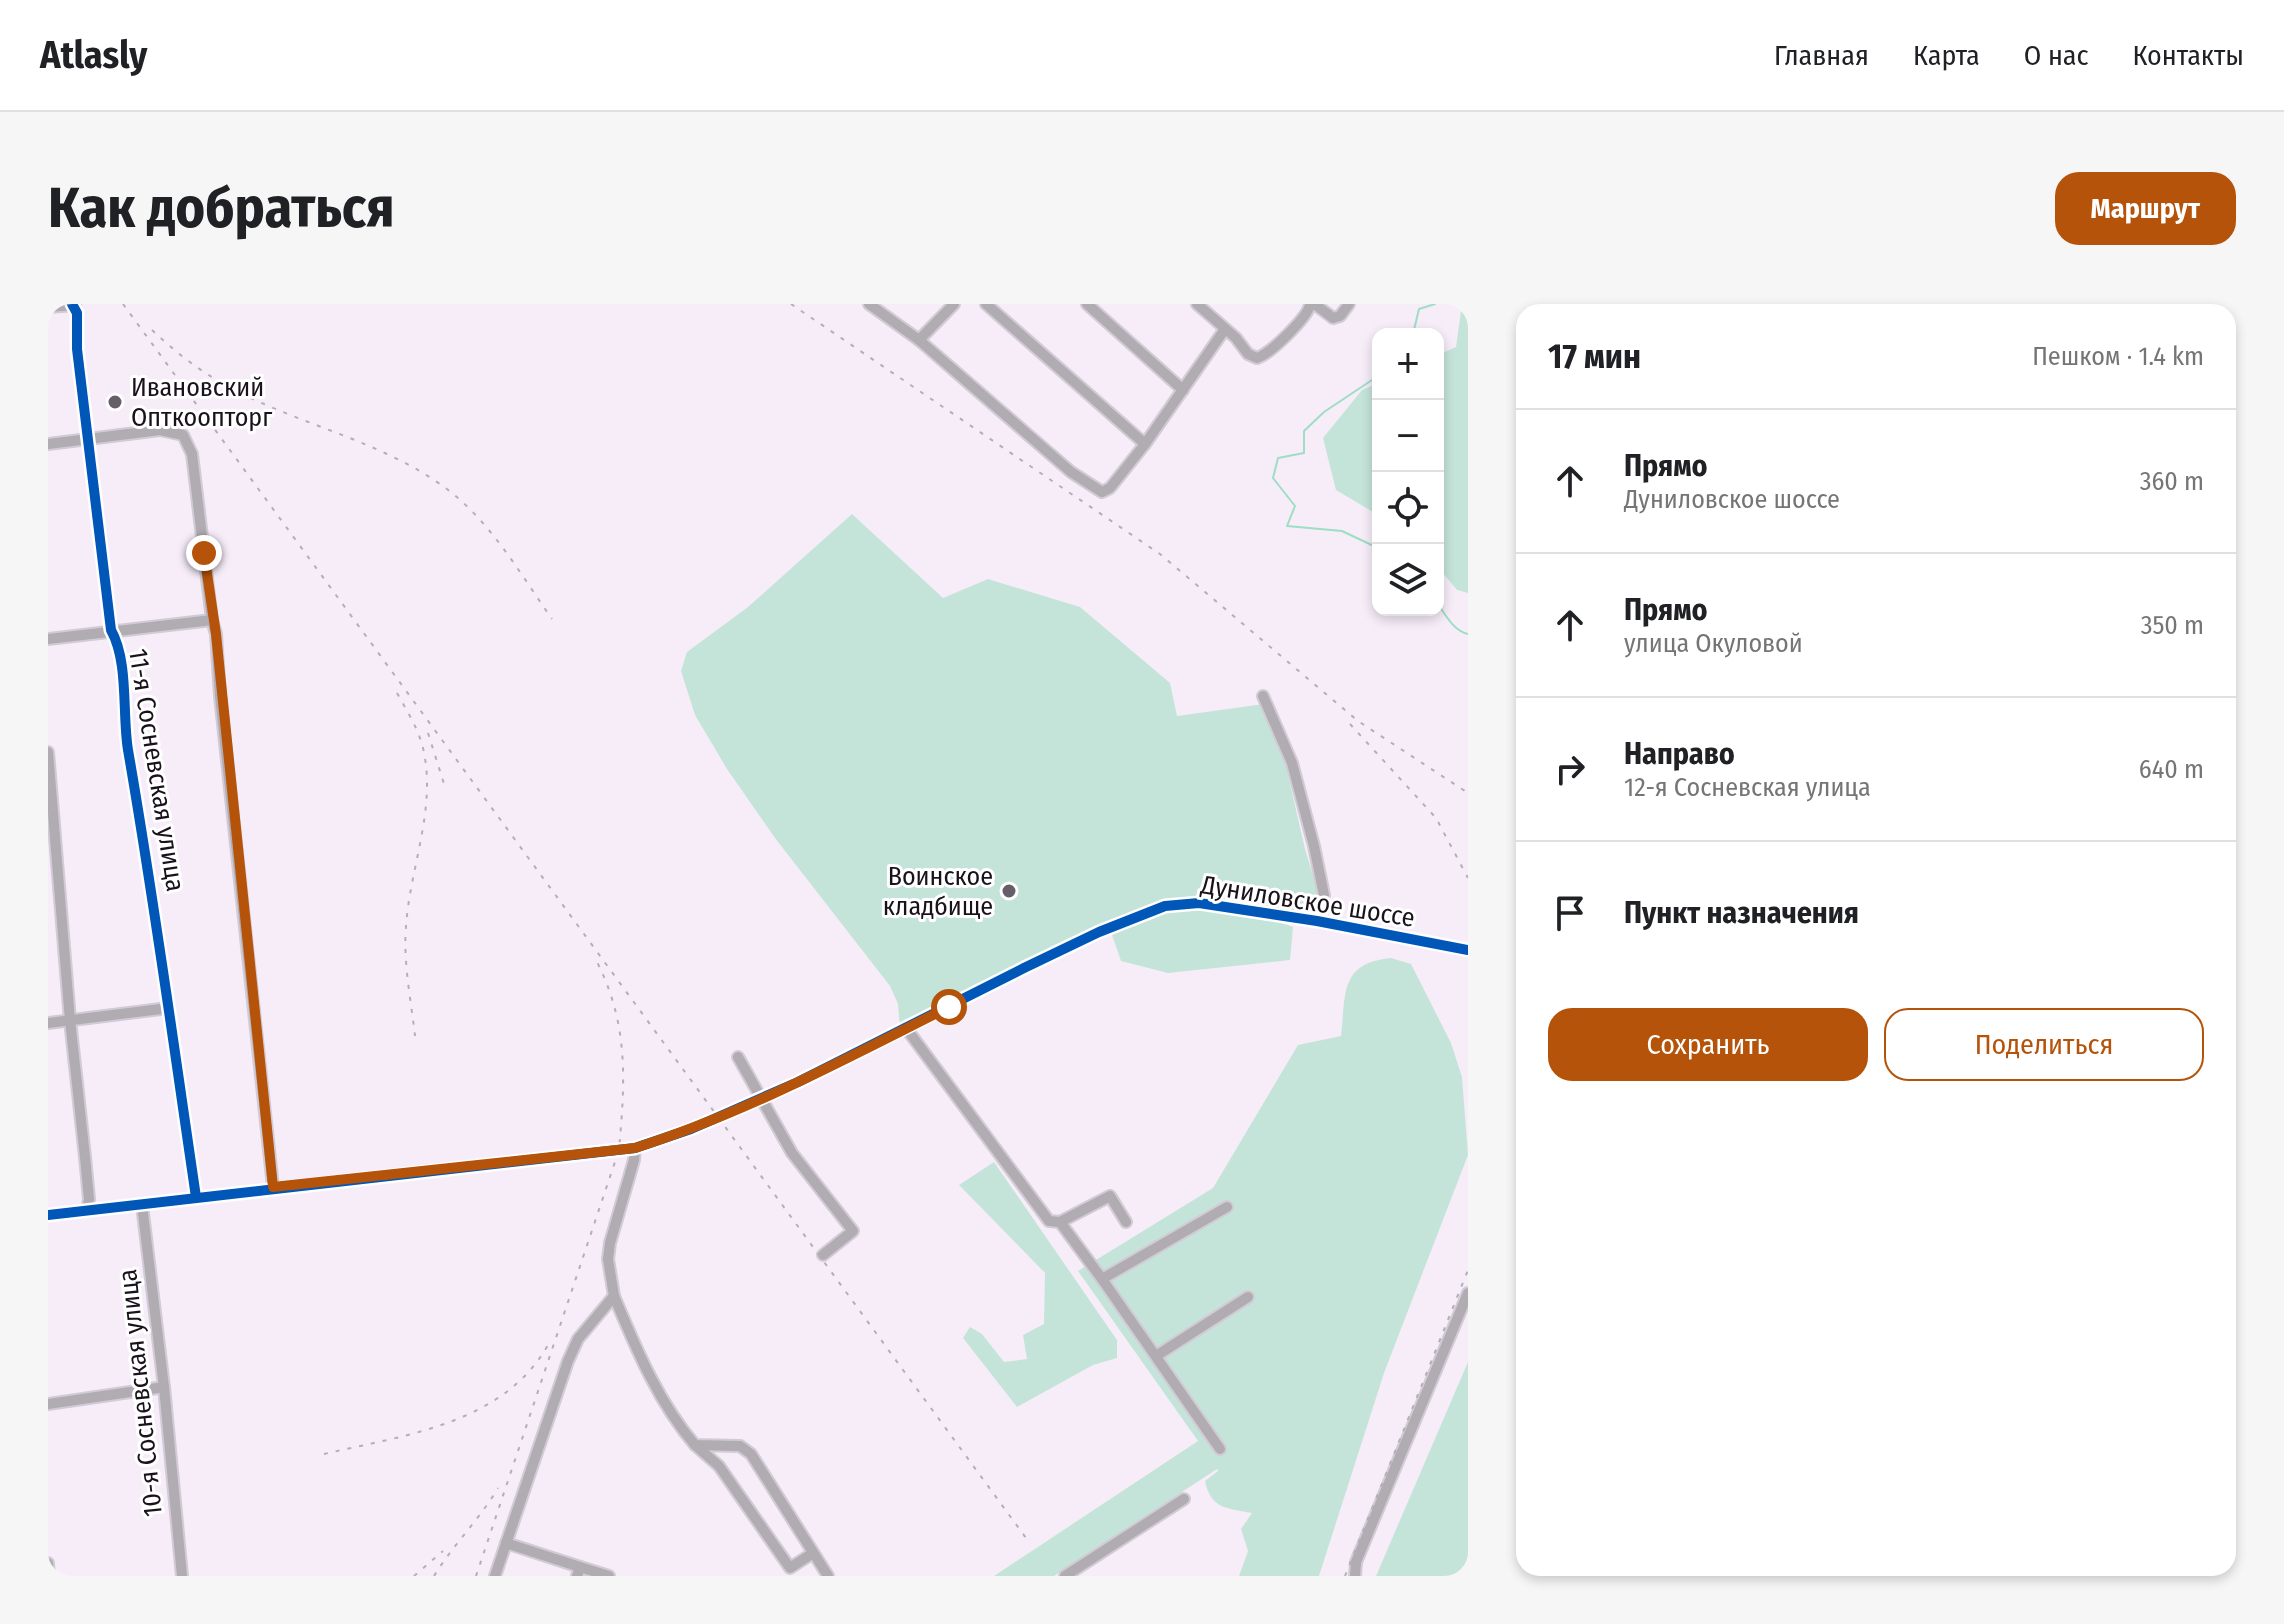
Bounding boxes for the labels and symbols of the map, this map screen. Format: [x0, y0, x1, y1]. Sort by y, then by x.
place label: Ивановский Опткоопторг [131, 372, 272, 433]
marker: Ивановский Опткоопторг [106, 393, 124, 411]
route end [186, 535, 222, 571]
street label: 11-я Сосневская улица [122, 647, 191, 894]
place label: Воинское кладбище [883, 861, 993, 922]
street label: Дуниловское шоссе [1198, 869, 1417, 934]
marker: Воинское кладбище [1000, 882, 1018, 900]
route start [931, 989, 967, 1025]
street label: 10-я Сосневская улица [112, 1268, 169, 1518]

